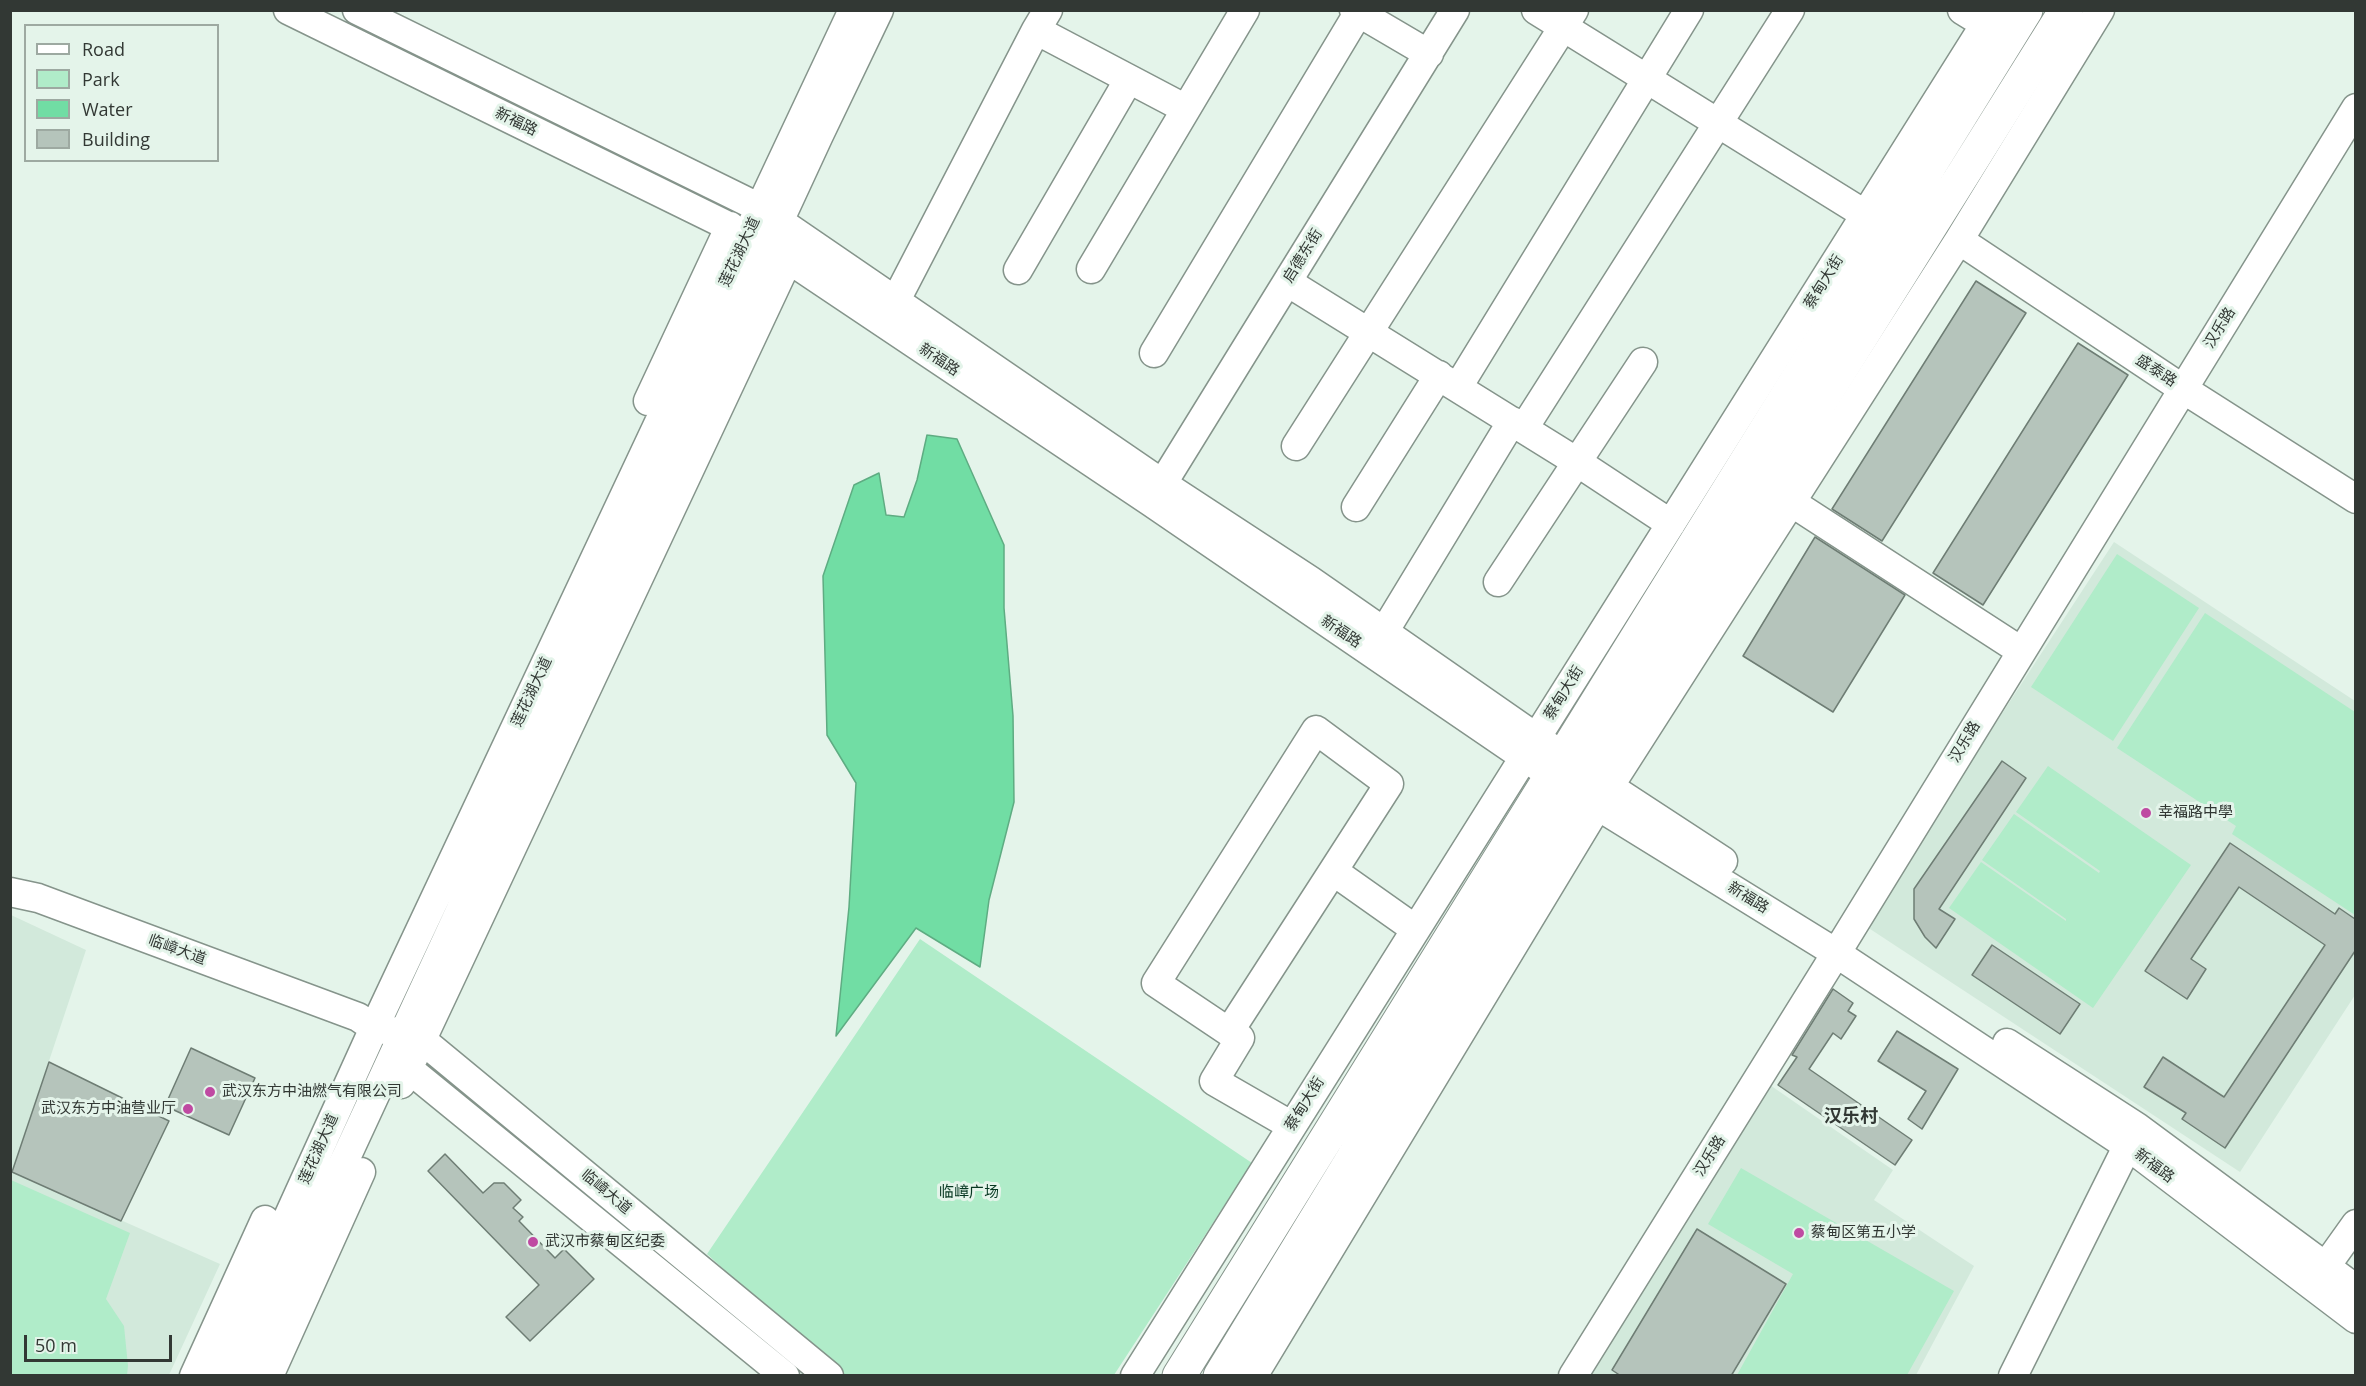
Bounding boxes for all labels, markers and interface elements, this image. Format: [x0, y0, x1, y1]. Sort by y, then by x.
legend [24, 24, 219, 162]
text: Road [82, 37, 125, 61]
text: Park [82, 67, 120, 91]
text: Water [82, 97, 133, 121]
street label: 新福路 [492, 104, 540, 140]
text: Building [82, 127, 150, 151]
street label: 莲花湖大道 [716, 214, 764, 290]
street label: 启德东街 [1279, 226, 1327, 286]
street label: 蔡甸大街 [1800, 252, 1848, 312]
street label: 汉乐路 [2200, 304, 2240, 352]
street label: 新福路 [915, 340, 963, 380]
street label: 盛泰路 [2132, 351, 2180, 391]
street label: 新福路 [1317, 612, 1365, 652]
street label: 莲花湖大道 [508, 654, 556, 730]
street label: 蔡甸大街 [1540, 663, 1588, 723]
street label: 汉乐路 [1946, 718, 1984, 766]
place label: 幸福路中學 [2158, 804, 2233, 822]
marker: 幸福路中學 [2139, 806, 2153, 820]
street label: 新福路 [1724, 878, 1772, 918]
street label: 临嶂大道 [146, 931, 208, 969]
street label: 蔡甸大街 [1281, 1074, 1329, 1134]
place label: 武汉东方中油燃气有限公司 [222, 1083, 402, 1101]
marker: 武汉东方中油燃气有限公司 [203, 1085, 217, 1099]
place label: 武汉东方中油营业厅 [41, 1100, 176, 1118]
marker: 武汉东方中油营业厅 [181, 1102, 195, 1116]
district label: 汉乐村 [1824, 1106, 1878, 1128]
street label: 莲花湖大道 [296, 1111, 342, 1187]
street label: 汉乐路 [1690, 1132, 1730, 1180]
street label: 新福路 [2131, 1145, 2177, 1187]
street label: 临嶂大道 [577, 1166, 635, 1218]
park label: 临嶂广场 [939, 1184, 999, 1202]
place label: 蔡甸区第五小学 [1811, 1224, 1916, 1242]
marker: 蔡甸区第五小学 [1792, 1226, 1806, 1240]
place label: 武汉市蔡甸区纪委 [545, 1233, 665, 1251]
marker: 武汉市蔡甸区纪委 [526, 1235, 540, 1249]
scale bar [27, 1323, 176, 1361]
text: 50 m [35, 1333, 77, 1357]

